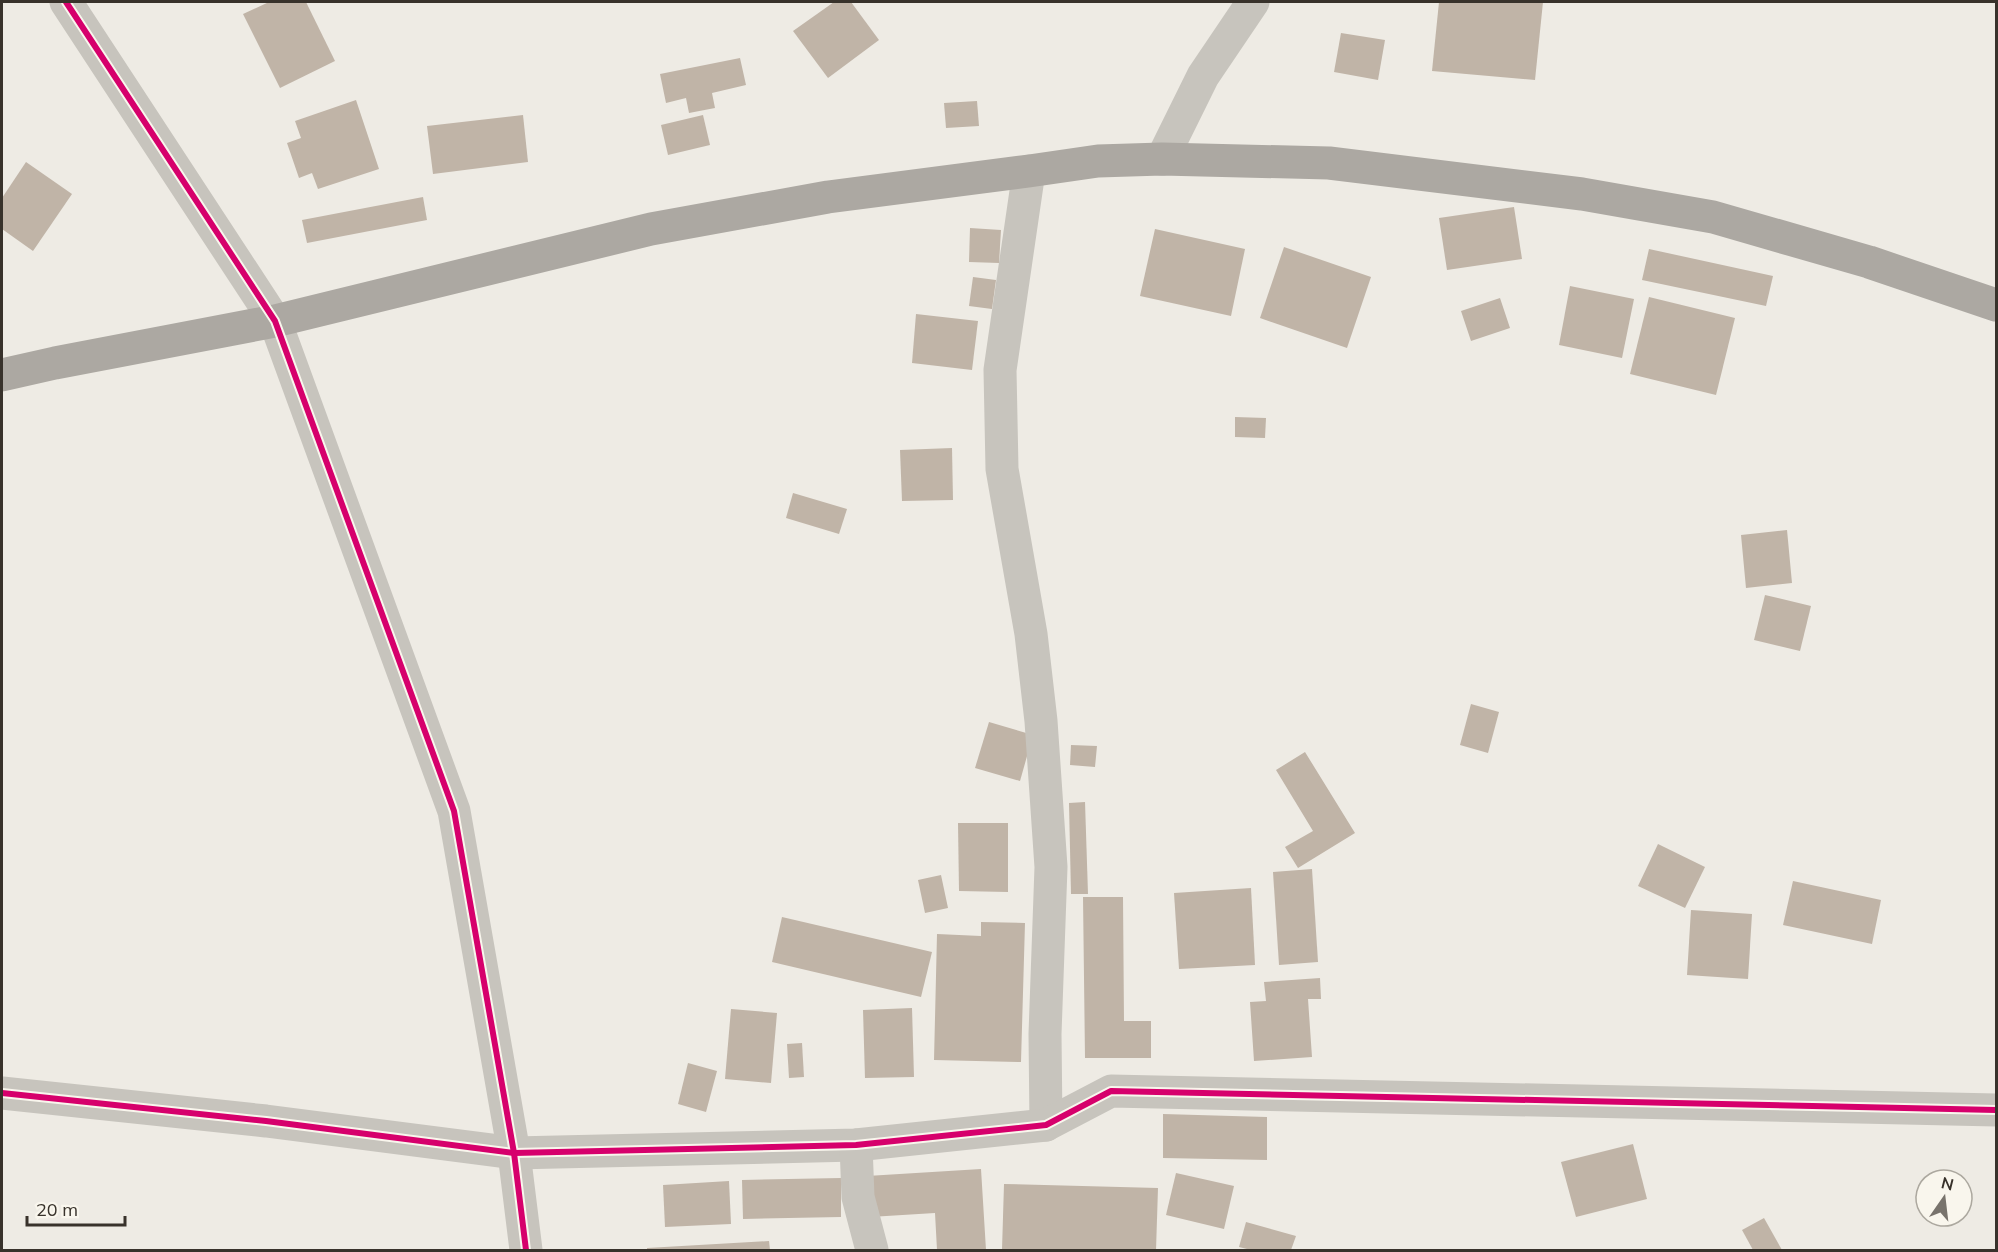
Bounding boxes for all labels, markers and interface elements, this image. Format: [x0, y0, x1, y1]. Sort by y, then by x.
north arrow [1914, 1168, 1974, 1228]
text: N [1939, 1172, 1956, 1195]
scale bar [27, 1189, 124, 1227]
text: 20 m [36, 1198, 78, 1221]

